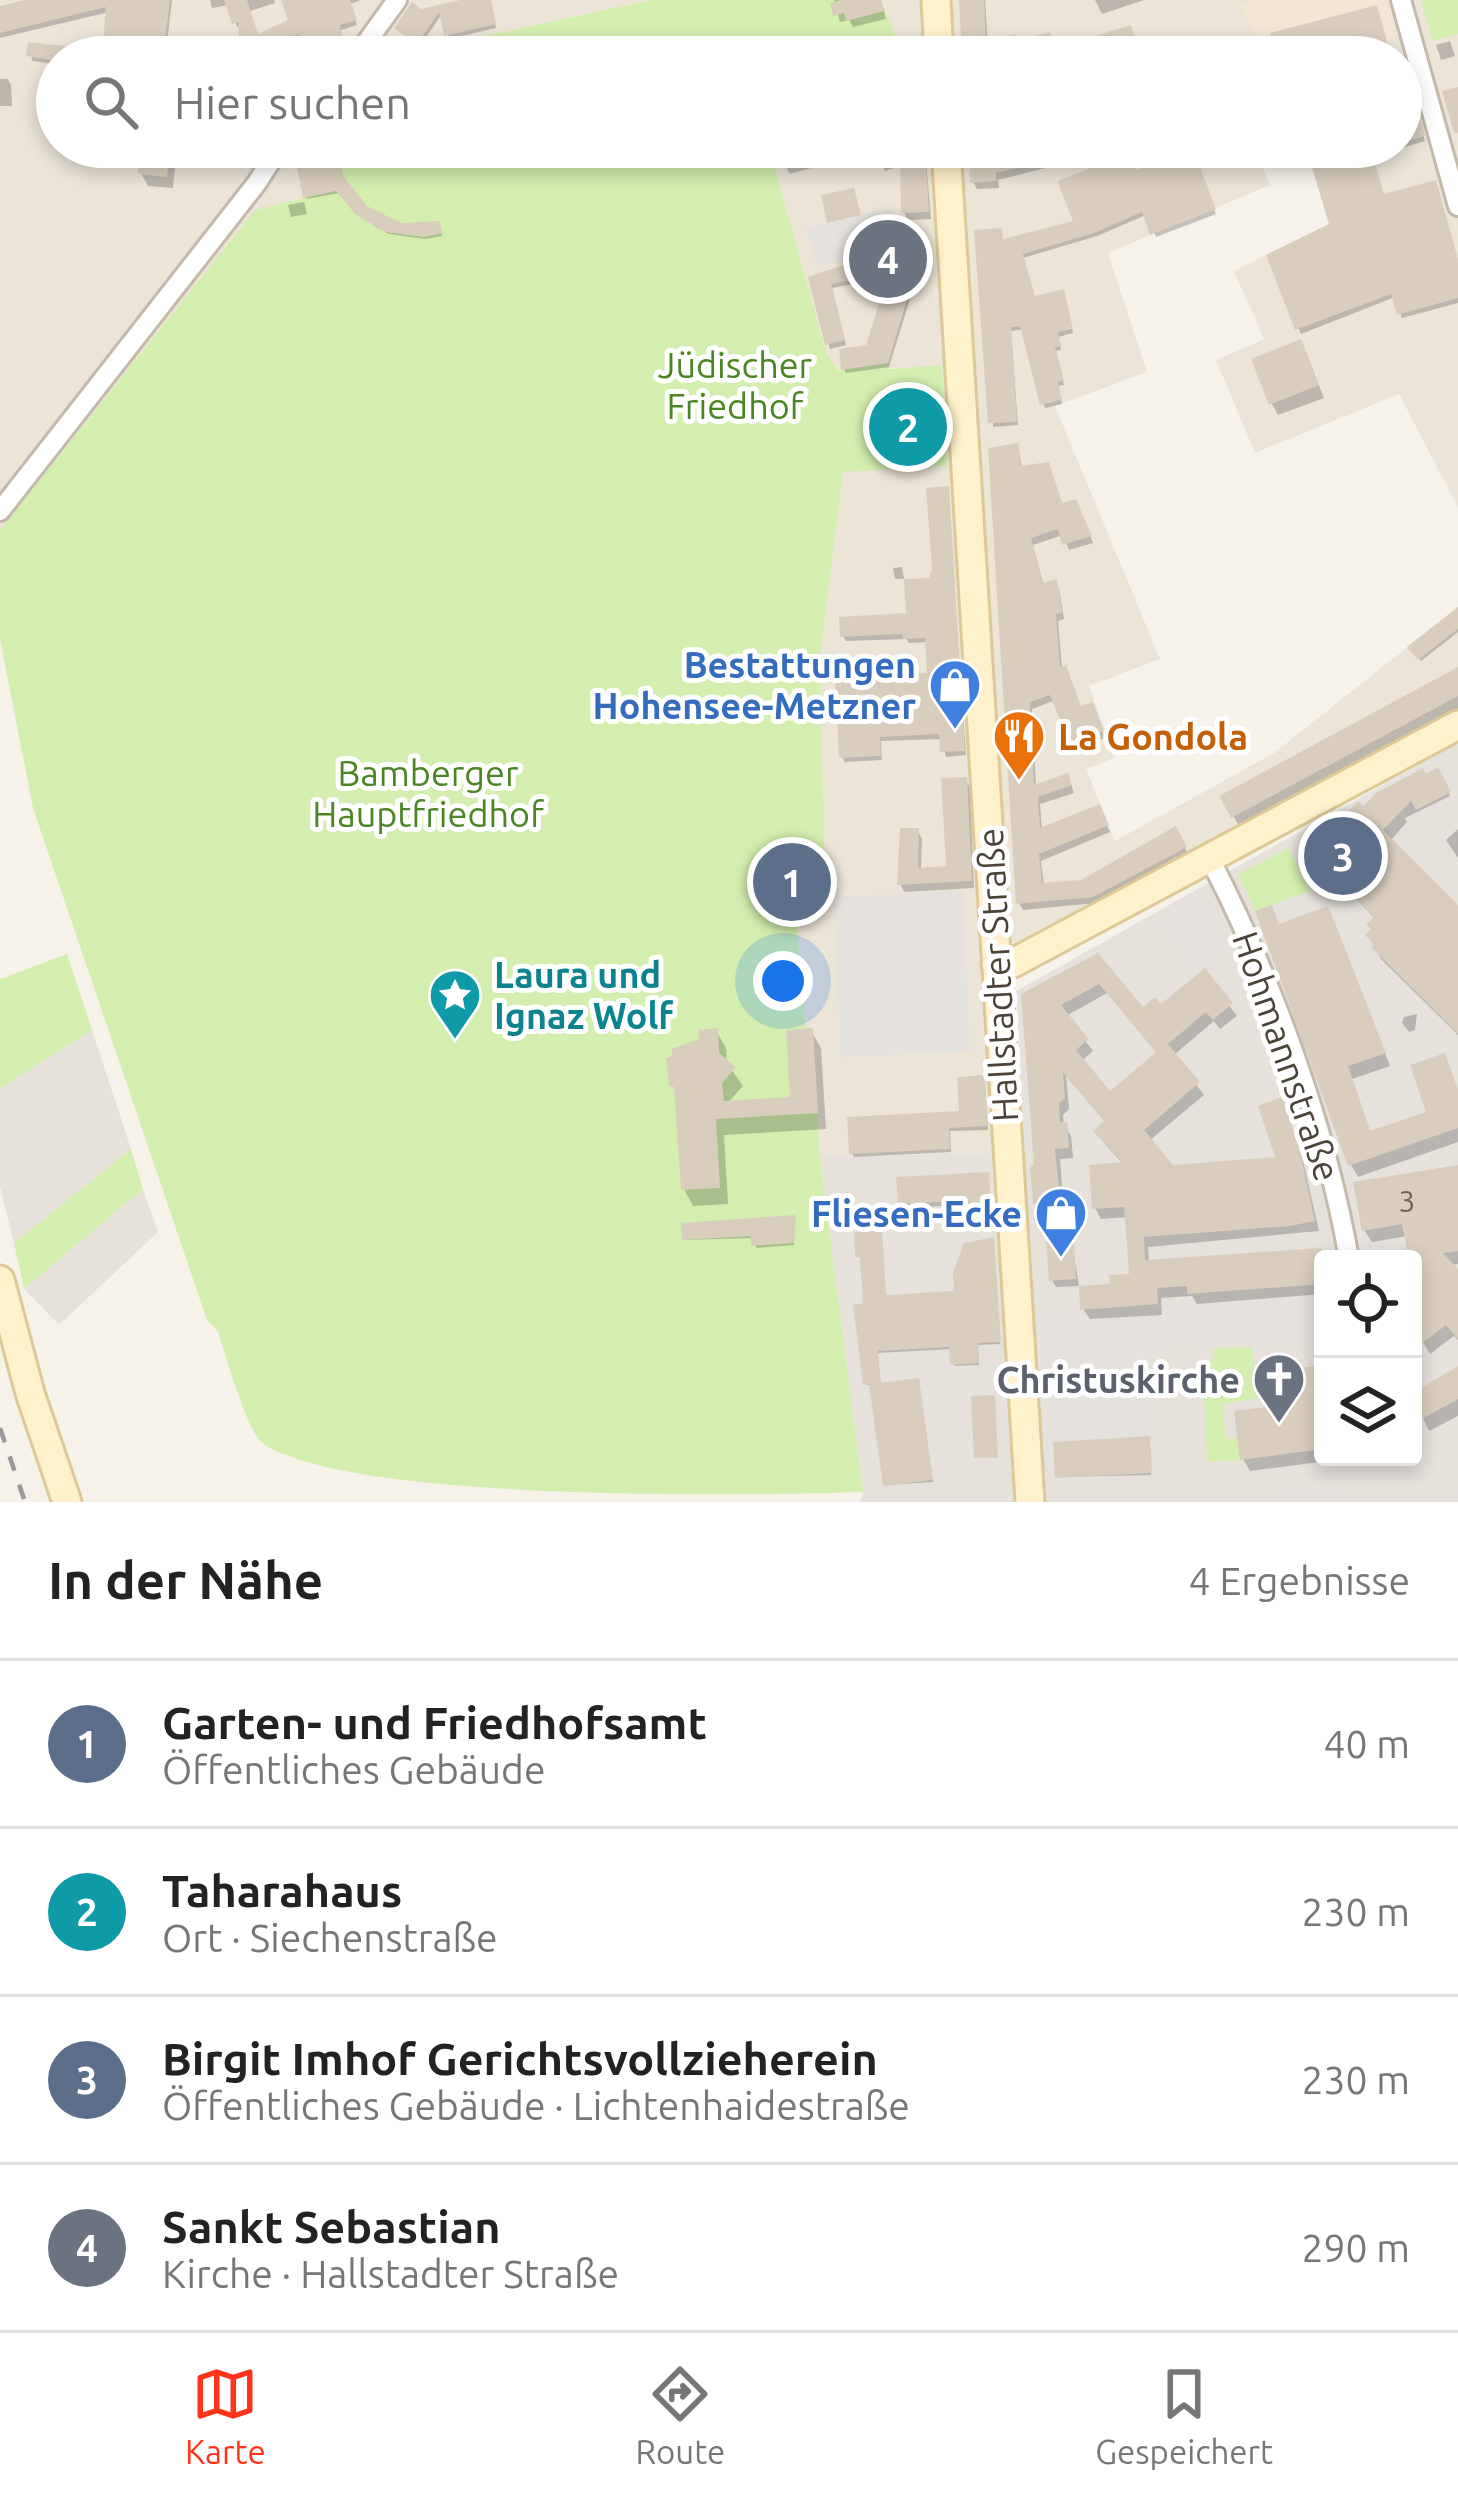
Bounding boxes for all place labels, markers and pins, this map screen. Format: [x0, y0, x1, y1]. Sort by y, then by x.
pin: 4 [849, 214, 927, 304]
pin: 2 [869, 382, 947, 472]
place label: Bestattungen Hohensee-Metzner [593, 644, 916, 726]
shop icon: Bestattungen Hohensee-Metzner [927, 657, 983, 731]
restaurant icon: La Gondola [991, 708, 1047, 782]
place label: La Gondola [1058, 716, 1248, 757]
pin: 3 [1304, 811, 1382, 901]
pin: 1 [753, 837, 831, 927]
place label: Laura und Ignaz Wolf [494, 954, 674, 1036]
place icon: Laura und Ignaz Wolf [427, 967, 483, 1041]
shop icon: Fliesen-Ecke [1033, 1185, 1089, 1259]
place label: Fliesen-Ecke [811, 1193, 1022, 1234]
church icon: Christuskirche [1251, 1351, 1307, 1425]
place label: Christuskirche [996, 1359, 1240, 1400]

